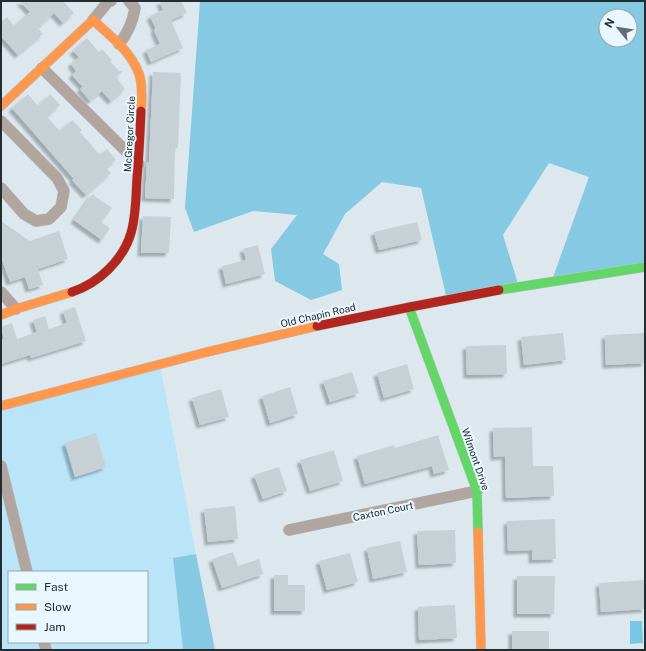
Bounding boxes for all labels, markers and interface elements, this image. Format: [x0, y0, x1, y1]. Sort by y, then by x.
north arrow [598, 8, 638, 48]
text: N [602, 16, 617, 30]
street label: McGregor Circle [121, 95, 137, 172]
street label: Old Chapin Road [279, 300, 357, 330]
street label: Wilmont Drive [460, 426, 492, 492]
street label: Caxton Court [352, 499, 414, 523]
legend [8, 571, 148, 643]
text: Fast [44, 580, 69, 594]
text: Slow [44, 600, 72, 614]
text: Jam [44, 620, 66, 634]

